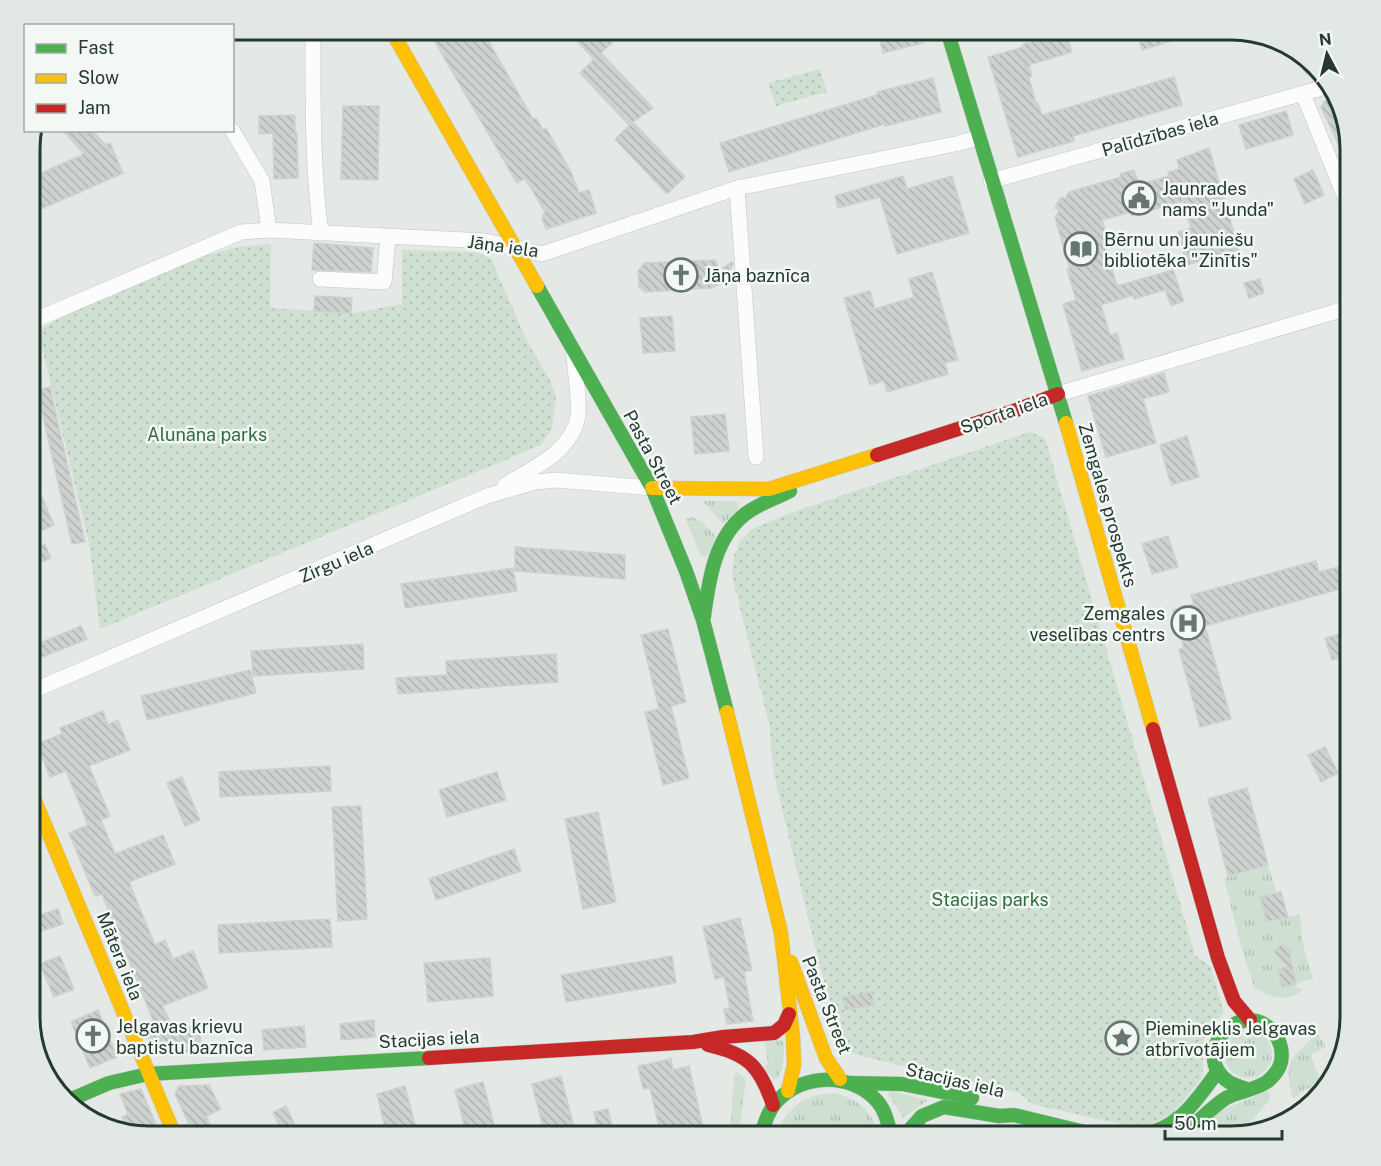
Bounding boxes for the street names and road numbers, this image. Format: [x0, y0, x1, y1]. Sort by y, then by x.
street label: Palīdzības iela [1099, 107, 1221, 161]
street label: Jāņa iela [466, 231, 540, 261]
street label: Sporta iela [958, 388, 1050, 438]
street label: Pasta Street [619, 406, 687, 508]
street label: Zemgales prospekts [1074, 420, 1142, 590]
street label: Zirgu iela [296, 537, 376, 587]
street label: Mātera iela [93, 909, 147, 1003]
street label: Pasta Street [798, 953, 856, 1057]
street label: Stacijas iela [378, 1026, 480, 1052]
street label: Stacijas iela [904, 1058, 1006, 1102]

